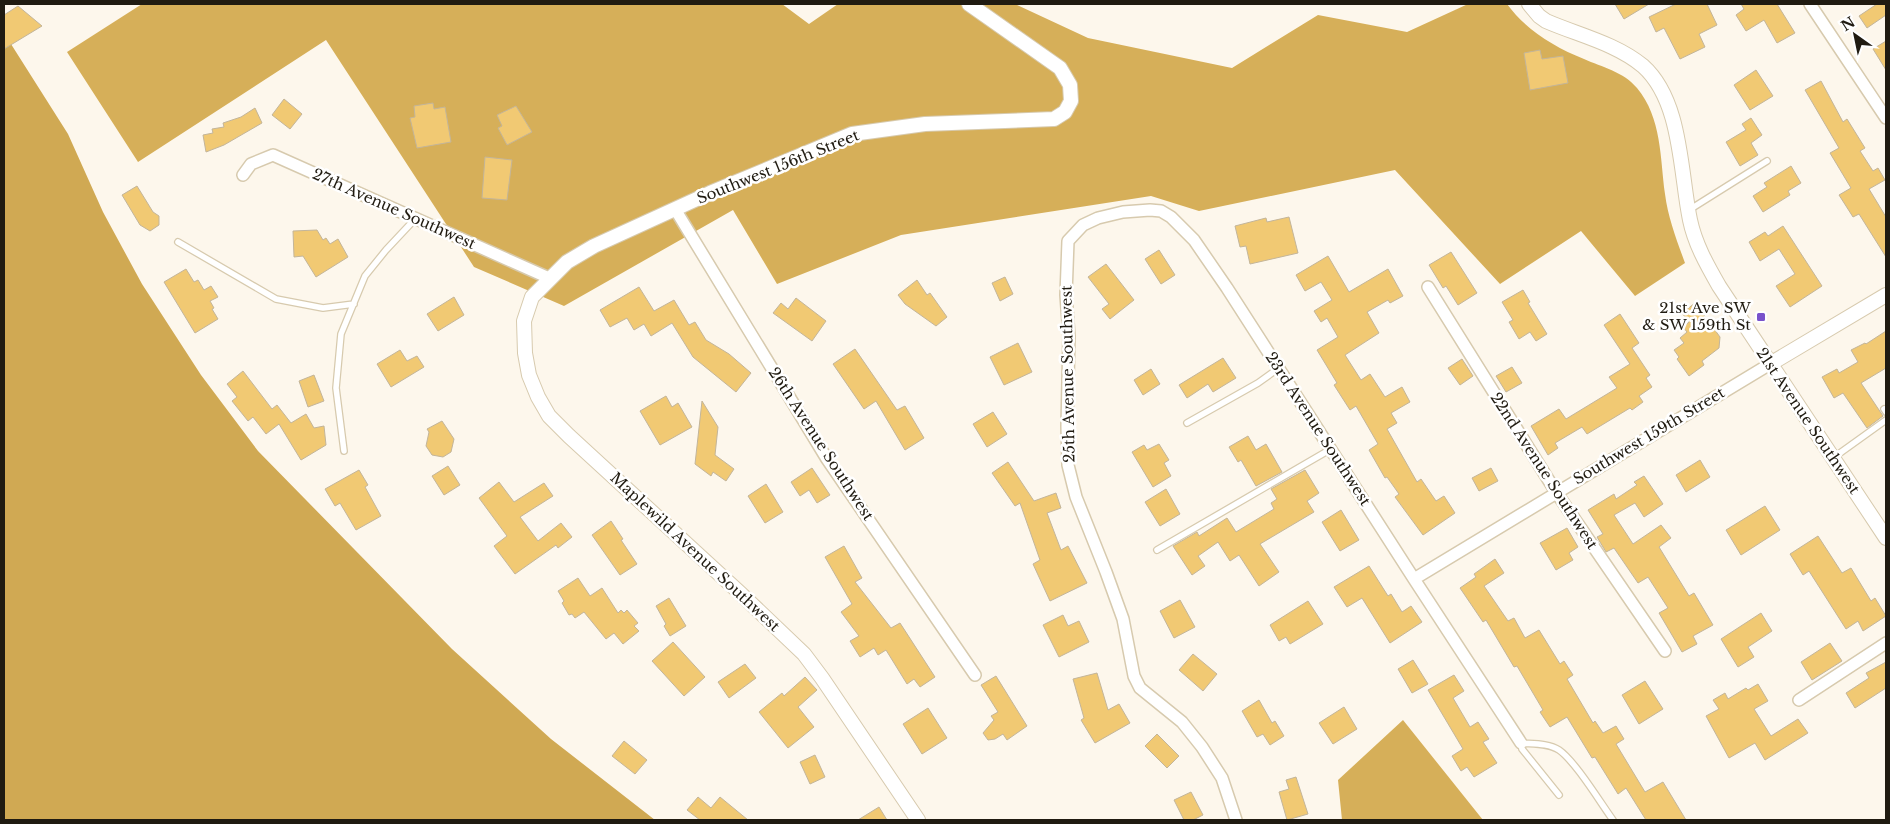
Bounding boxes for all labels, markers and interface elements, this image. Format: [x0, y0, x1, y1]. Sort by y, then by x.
north arrow [1830, 10, 1880, 60]
text: N [1837, 13, 1858, 35]
street label: Southwest 156th Street [694, 125, 862, 208]
street label: 27th Avenue Southwest [310, 164, 479, 253]
street label: 25th Avenue Southwest [1056, 285, 1079, 463]
place label: 21st Ave SW & SW 159th St [1642, 298, 1751, 334]
marker: 21st Ave SW & SW 159th St [1755, 311, 1767, 323]
street label: 21st Avenue Southwest [1752, 344, 1865, 498]
street label: 23rd Avenue Southwest [1262, 348, 1375, 509]
street label: 26th Avenue Southwest [765, 364, 878, 524]
street label: Southwest 159th Street [1570, 383, 1728, 488]
street label: 22nd Avenue Southwest [1487, 389, 1602, 553]
street label: Maplewild Avenue Southwest [607, 468, 784, 636]

